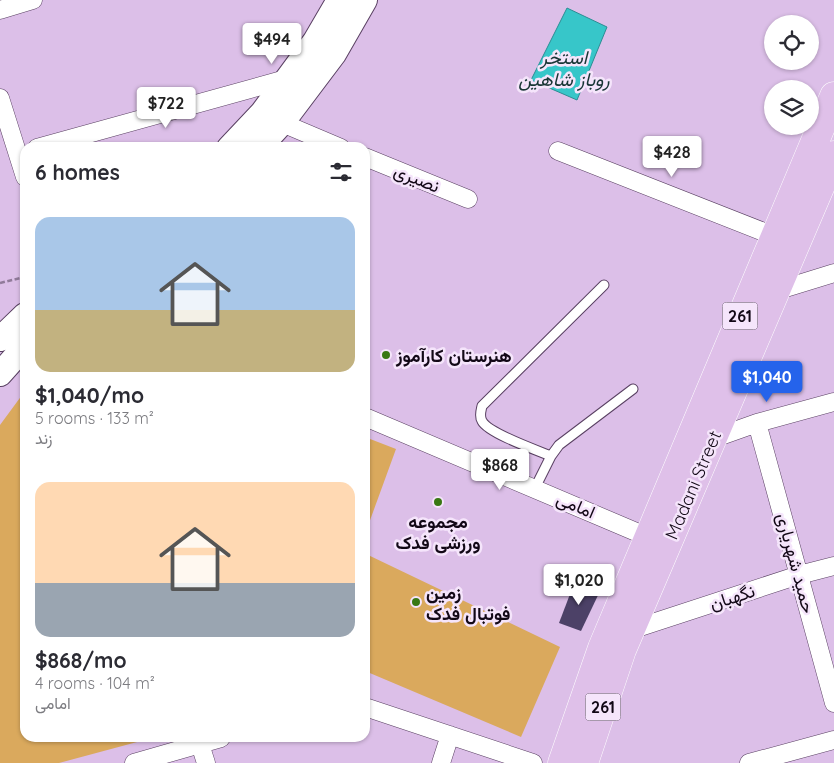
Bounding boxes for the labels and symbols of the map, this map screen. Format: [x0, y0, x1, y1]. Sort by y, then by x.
pin: $494 [242, 22, 302, 65]
water label: استخر روباز شاهین [518, 45, 610, 91]
pin: $722 [136, 86, 196, 129]
pin: $428 [642, 136, 702, 178]
street label: نصیری [391, 158, 443, 198]
road number: 261 [722, 302, 758, 330]
place label: هنرستان کارآموز [395, 344, 512, 367]
marker: هنرستان کارآموز [380, 349, 392, 361]
pin: $1,040 [726, 360, 808, 403]
street label: Madani Street [660, 427, 726, 543]
pin: $868 [470, 448, 530, 491]
street label: امامی [553, 487, 599, 523]
marker: مجموعه ورزشی فدک [432, 496, 444, 508]
place label: مجموعه ورزشی فدک [395, 510, 481, 554]
street label: حمید شهریاری [772, 510, 820, 616]
pin: $1,020 [538, 564, 620, 606]
street label: نگهبان [706, 579, 758, 615]
place label: زمین فوتبال فدک [426, 581, 510, 625]
marker: زمین فوتبال فدک [410, 596, 422, 608]
road number: 261 [586, 694, 620, 720]

